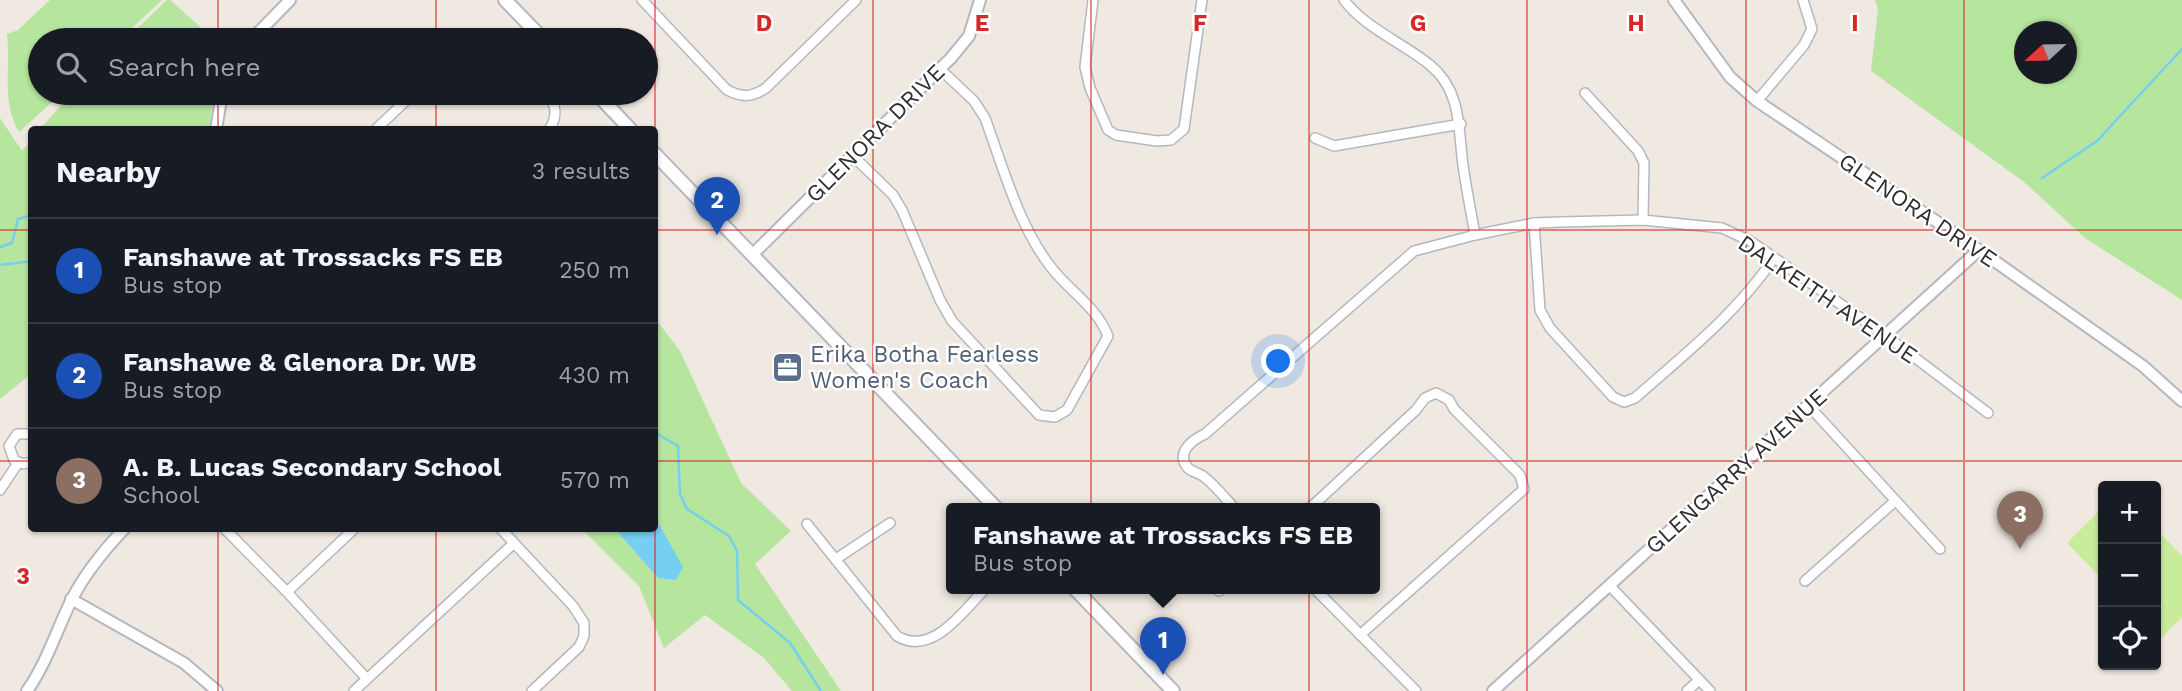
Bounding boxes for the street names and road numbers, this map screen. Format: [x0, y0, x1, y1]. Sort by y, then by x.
street label: GLENORA DRIVE [800, 58, 950, 208]
street label: GLENORA DRIVE [1834, 148, 2002, 273]
street label: DALKEITH AVENUE [1733, 229, 1923, 369]
street label: GLENGARRY AVENUE [1640, 383, 1832, 560]

